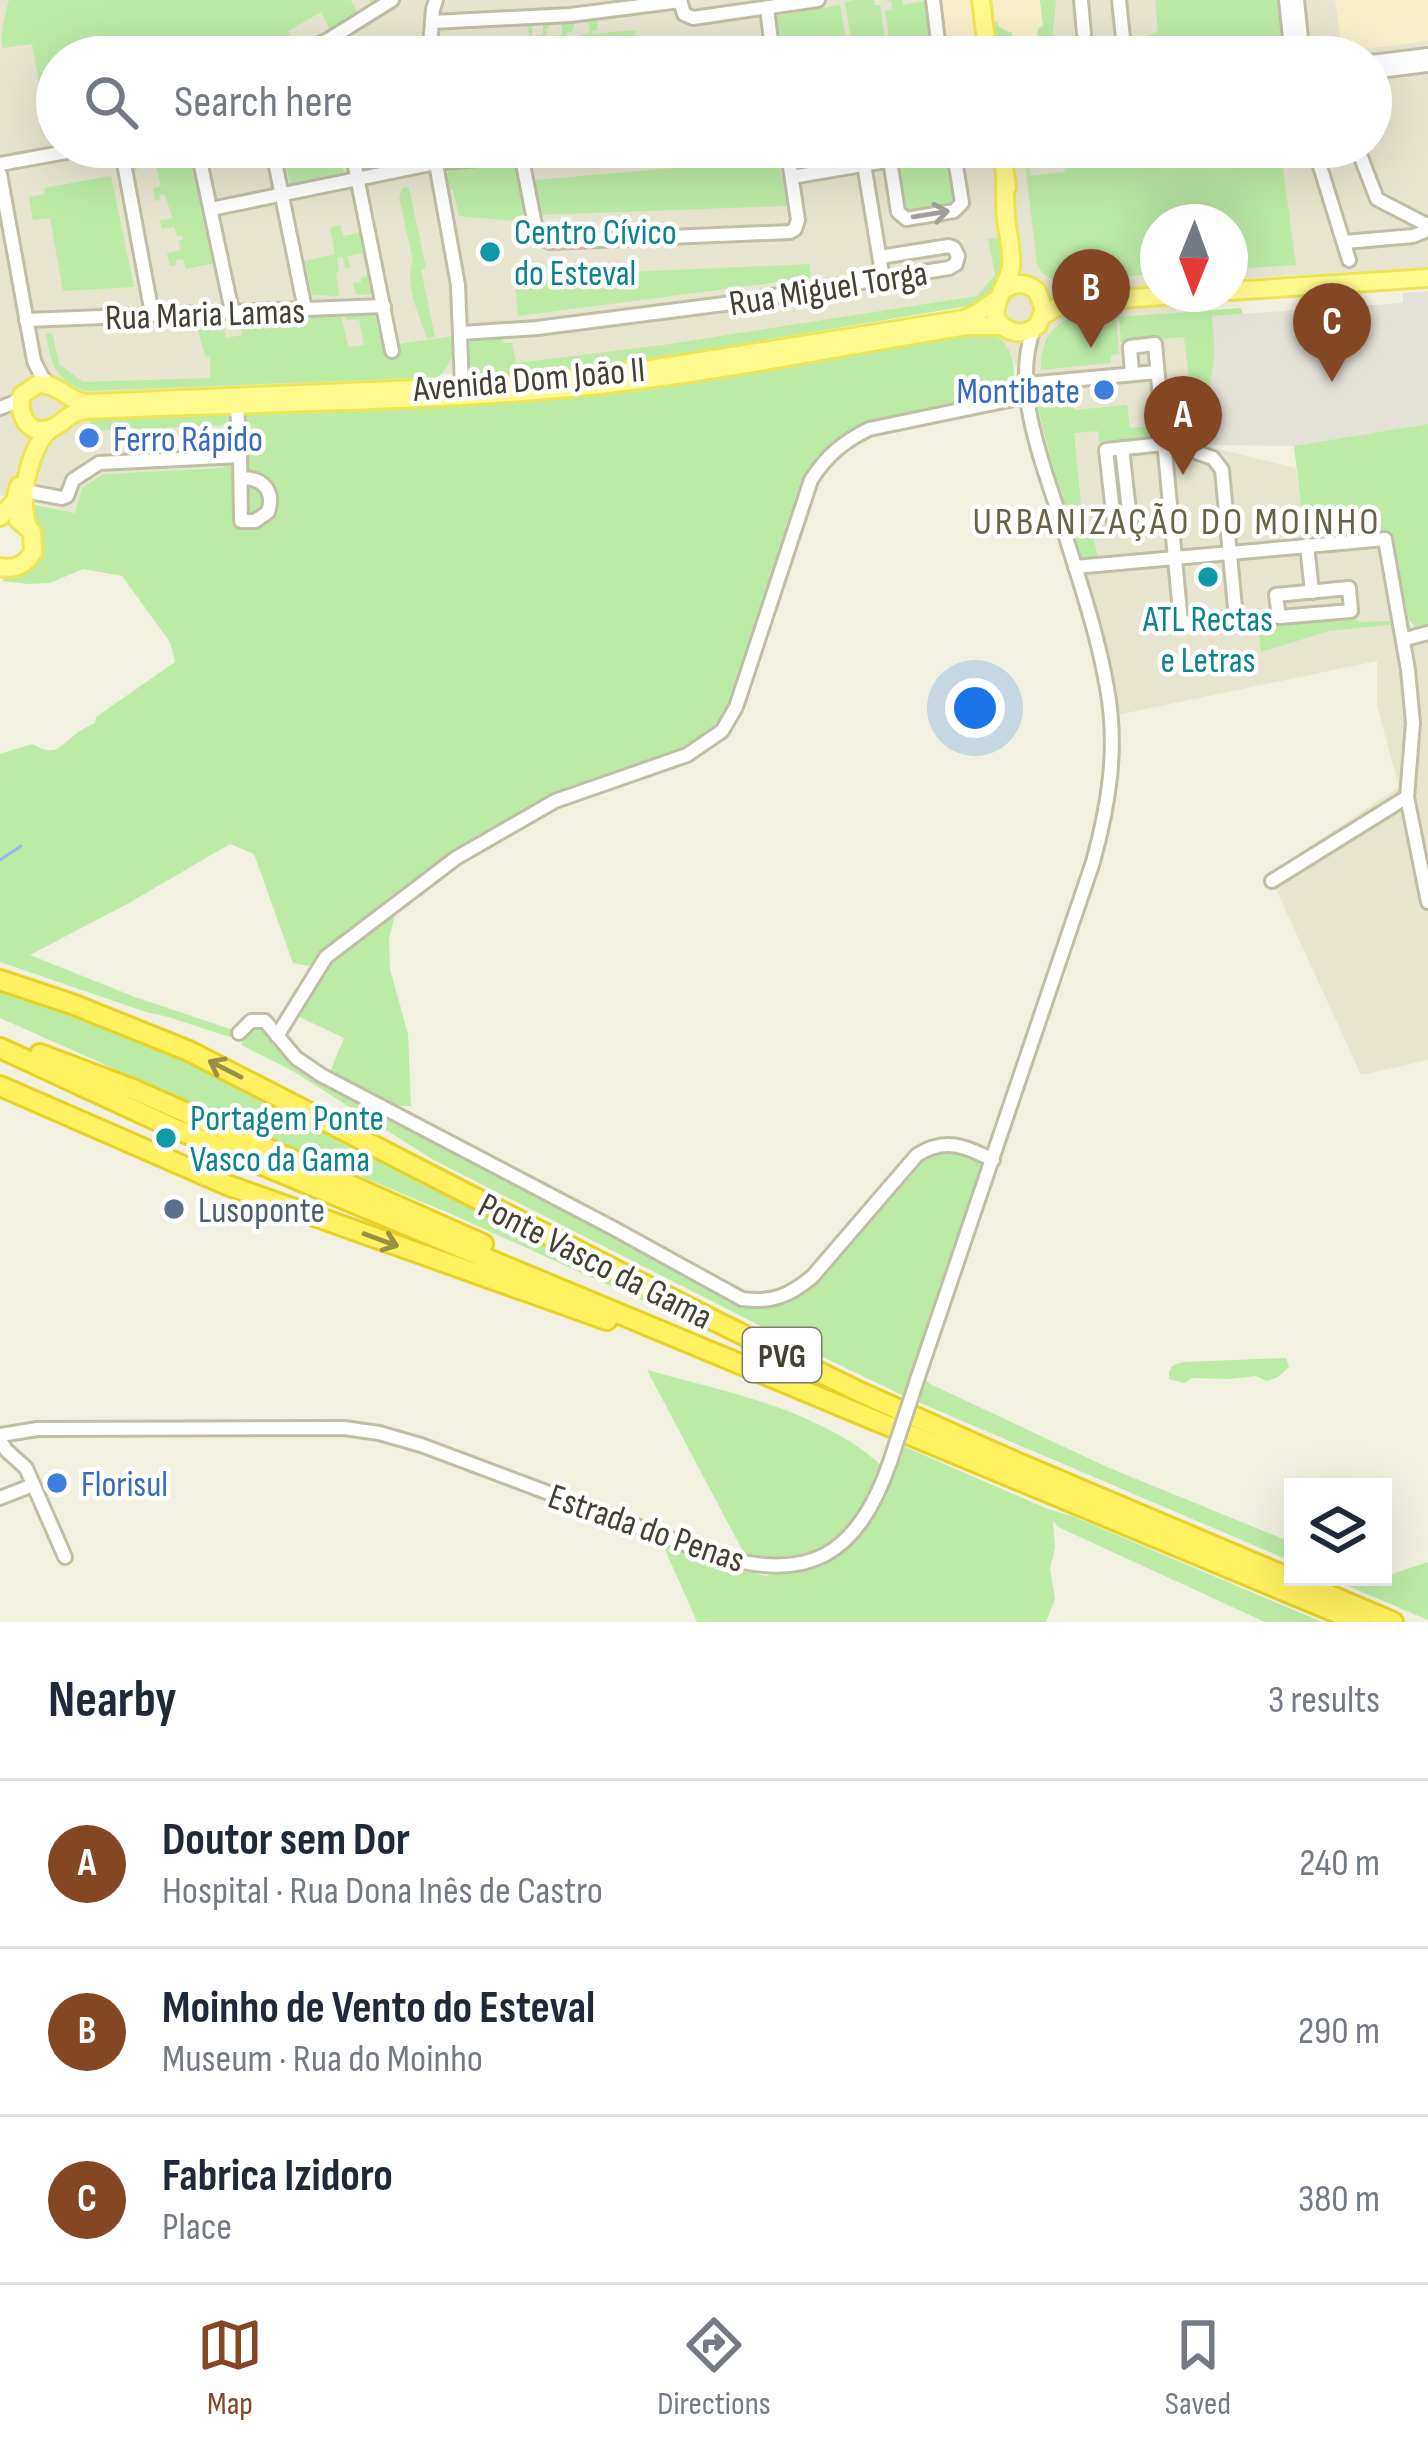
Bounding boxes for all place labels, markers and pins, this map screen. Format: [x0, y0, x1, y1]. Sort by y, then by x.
place label: Centro Cívico do Esteval [514, 212, 677, 296]
marker: Centro Cívico do Esteval [477, 239, 503, 265]
pin: B [1052, 249, 1130, 348]
pin: C [1293, 283, 1371, 382]
place label: Montibate [956, 371, 1080, 414]
pin: A [1144, 376, 1222, 475]
marker: Montibate [1091, 377, 1117, 403]
place label: Ferro Rápido [113, 419, 263, 462]
marker: Ferro Rápido [76, 425, 102, 451]
marker: ATL Rectas e Letras [1195, 564, 1221, 590]
place label: ATL Rectas e Letras [1142, 599, 1273, 683]
place label: Portagem Ponte Vasco da Gama [190, 1098, 384, 1182]
marker: Portagem Ponte Vasco da Gama [153, 1125, 179, 1151]
place label: Lusoponte [198, 1190, 325, 1233]
marker: Lusoponte [161, 1196, 187, 1222]
place label: Florisul [81, 1464, 168, 1507]
marker: Florisul [44, 1470, 70, 1496]

